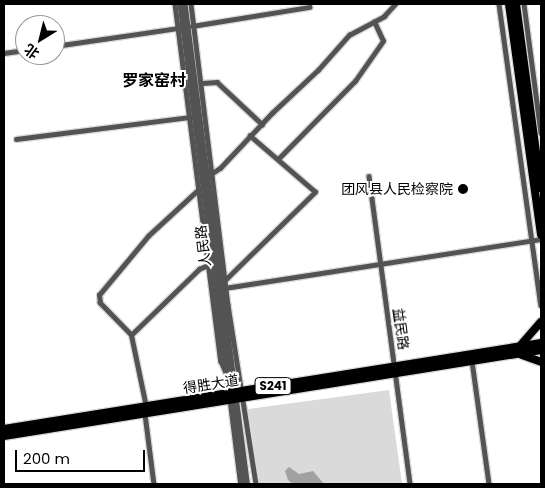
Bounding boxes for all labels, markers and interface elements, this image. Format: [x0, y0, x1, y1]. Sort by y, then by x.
north arrow [15, 15, 65, 65]
text: 北 [20, 39, 43, 64]
district label: 罗家窑村 [122, 71, 186, 91]
place label: 团风县人民检察院 [341, 181, 453, 197]
marker: 团风县人民检察院 [457, 183, 469, 195]
street label: 人民路 [192, 224, 214, 268]
street label: 益民路 [390, 307, 412, 351]
street label: 得胜大道 [182, 371, 240, 397]
road number: S241 [254, 376, 292, 396]
scale bar [18, 440, 148, 472]
text: 200 m [23, 448, 70, 469]

